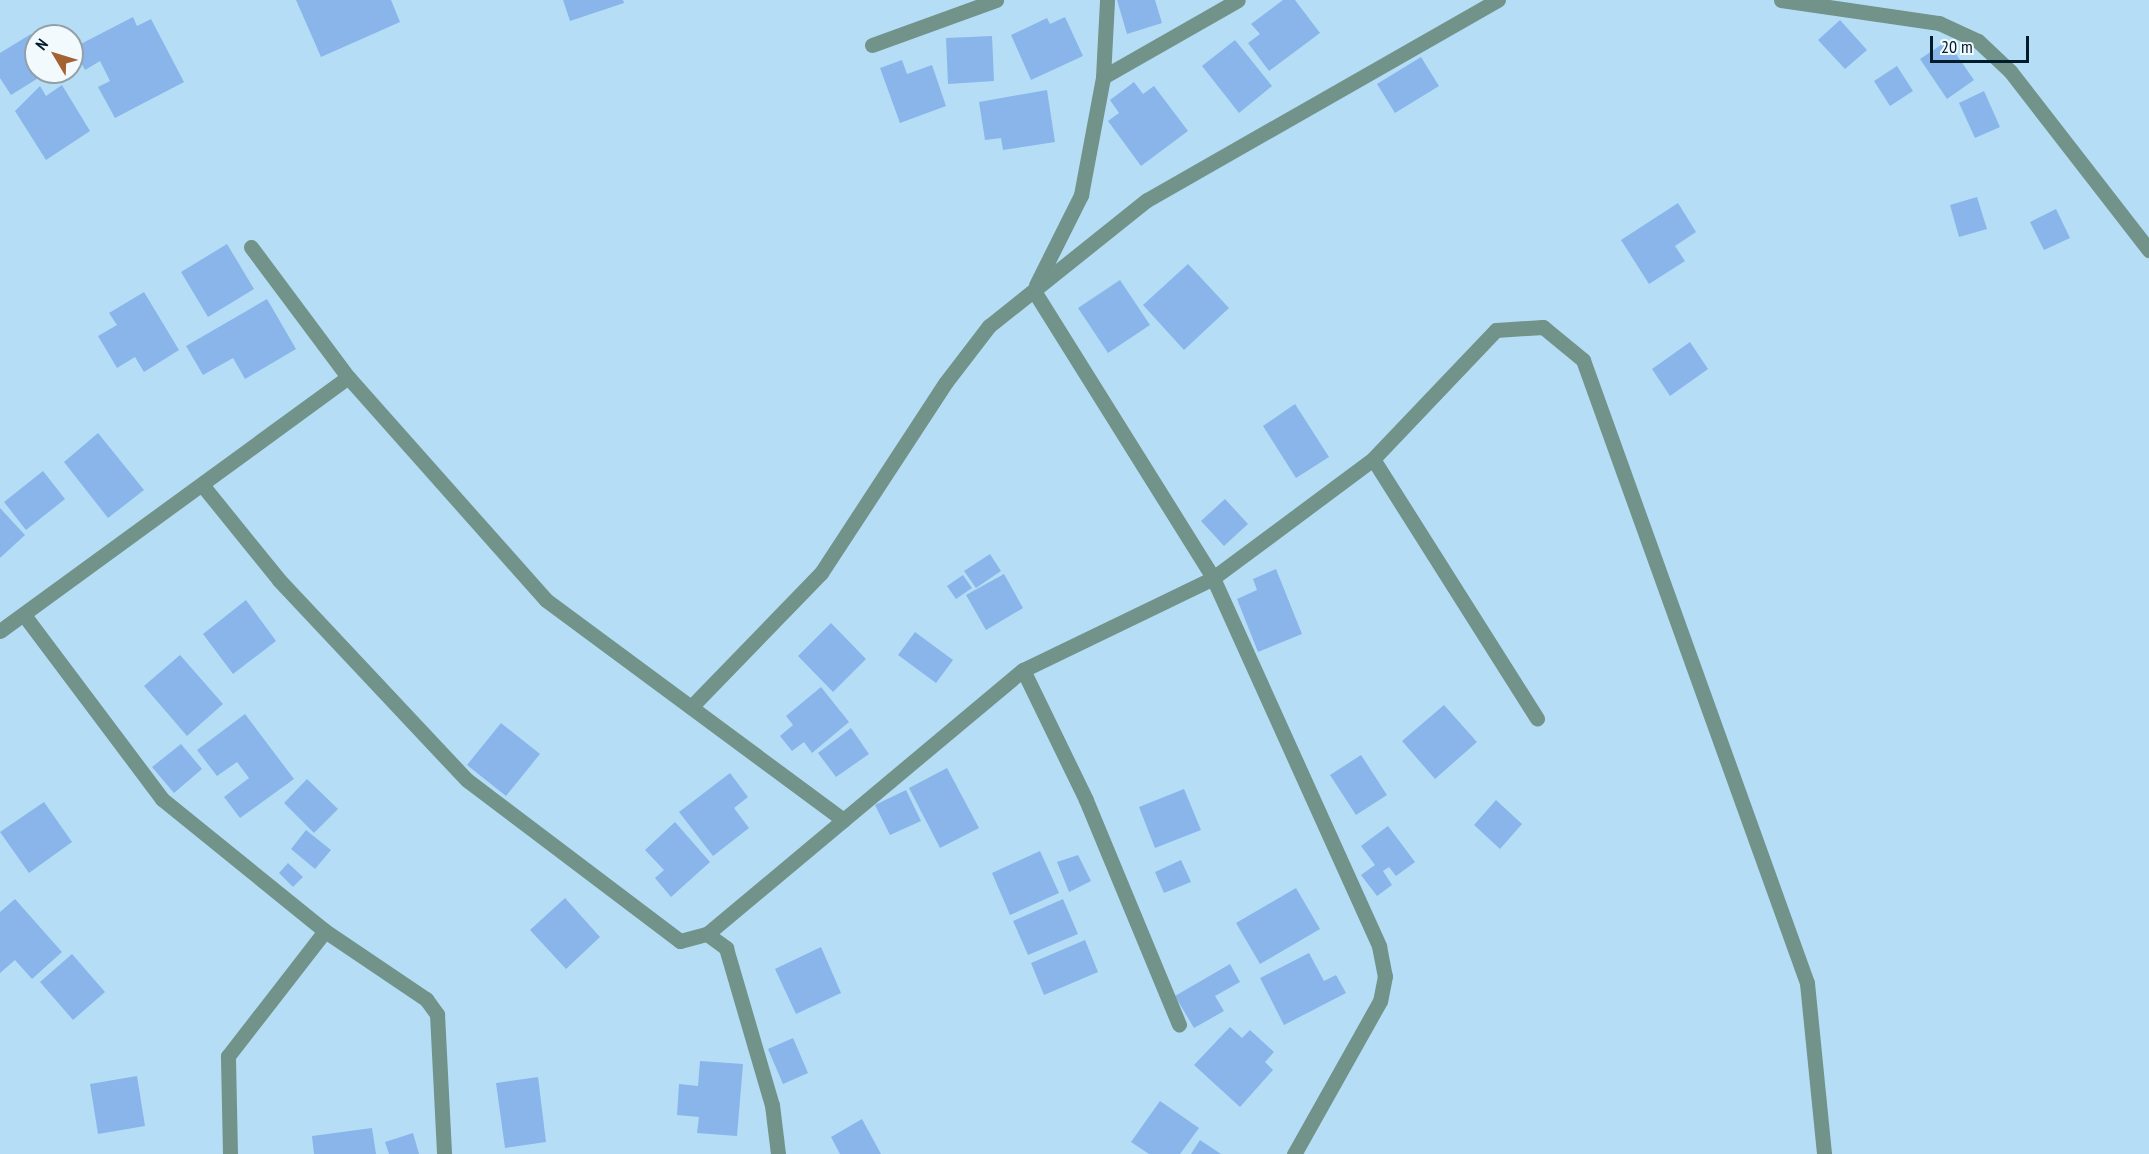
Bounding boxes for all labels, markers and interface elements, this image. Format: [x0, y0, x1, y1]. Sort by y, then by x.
north arrow [24, 24, 84, 84]
scale bar [1933, 24, 2032, 62]
text: N [31, 35, 52, 54]
text: 20 m [1941, 35, 1973, 58]

